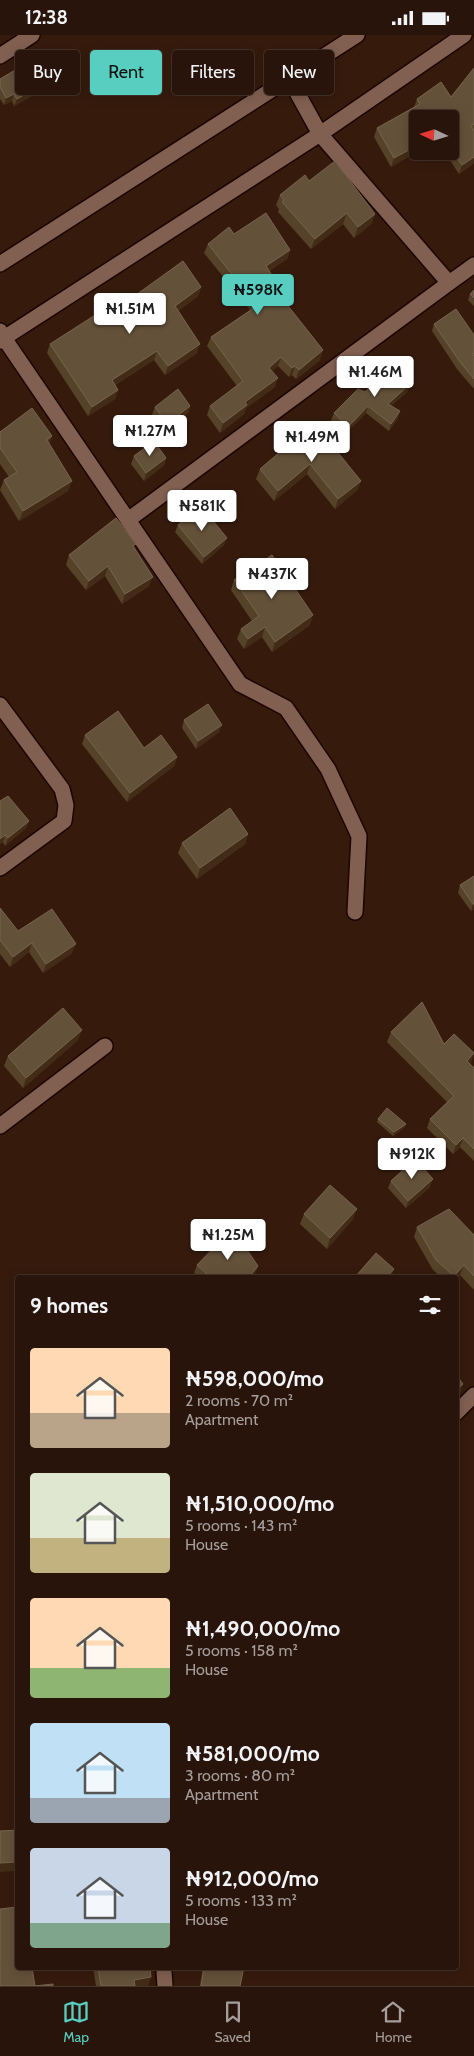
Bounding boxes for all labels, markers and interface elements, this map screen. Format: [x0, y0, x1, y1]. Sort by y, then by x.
text: 12:38 [25, 6, 68, 29]
chip: Buy [15, 50, 80, 95]
chip: Rent [90, 50, 162, 95]
chip: Filters [172, 50, 254, 95]
chip: New [264, 50, 334, 95]
north arrow [409, 110, 459, 160]
map controls [409, 110, 459, 160]
pin: ₦598K [223, 273, 293, 316]
text: ₦598K [233, 280, 283, 299]
pin: ₦1.51M [89, 293, 171, 335]
text: ₦1.51M [105, 299, 155, 318]
pin: ₦1.46M [334, 355, 416, 398]
text: ₦1.46M [348, 362, 402, 381]
pin: ₦1.27M [109, 415, 191, 457]
text: ₦1.27M [124, 421, 176, 440]
pin: ₦1.49M [271, 421, 353, 463]
text: ₦1.49M [285, 427, 339, 446]
pin: ₦581K [167, 489, 237, 532]
text: ₦581K [178, 496, 226, 515]
pin: ₦437K [237, 557, 307, 600]
text: ₦437K [247, 564, 297, 583]
pin: ₦912K [377, 1137, 447, 1180]
text: ₦912K [389, 1144, 435, 1163]
pin: ₦1.25M [187, 1219, 269, 1261]
text: ₦1.25M [202, 1225, 254, 1244]
icon: filters [416, 1291, 444, 1319]
text: 9 homes [30, 1293, 108, 1318]
text: ₦598,000/mo [185, 1366, 324, 1391]
icon: home [70, 1368, 130, 1428]
text: 2 rooms · 70 m² [185, 1391, 293, 1410]
text: Apartment [185, 1410, 258, 1429]
text: ₦1,510,000/mo [185, 1491, 334, 1516]
icon: home [70, 1493, 130, 1553]
text: 5 rooms · 143 m² [185, 1516, 297, 1535]
text: House [185, 1535, 228, 1554]
text: ₦1,490,000/mo [185, 1616, 340, 1641]
icon: home [70, 1618, 130, 1678]
text: 5 rooms · 158 m² [185, 1641, 298, 1660]
text: House [185, 1660, 228, 1679]
text: ₦581,000/mo [185, 1741, 320, 1766]
icon: home [70, 1743, 130, 1803]
text: 3 rooms · 80 m² [185, 1766, 295, 1785]
text: Apartment [185, 1785, 258, 1804]
text: ₦912,000/mo [185, 1866, 319, 1891]
icon: home [70, 1868, 130, 1928]
text: 5 rooms · 133 m² [185, 1891, 297, 1910]
text: House [185, 1910, 228, 1929]
tab: Map [62, 1998, 90, 2046]
tab: Saved [214, 1998, 251, 2046]
tab: Home [375, 1998, 412, 2046]

